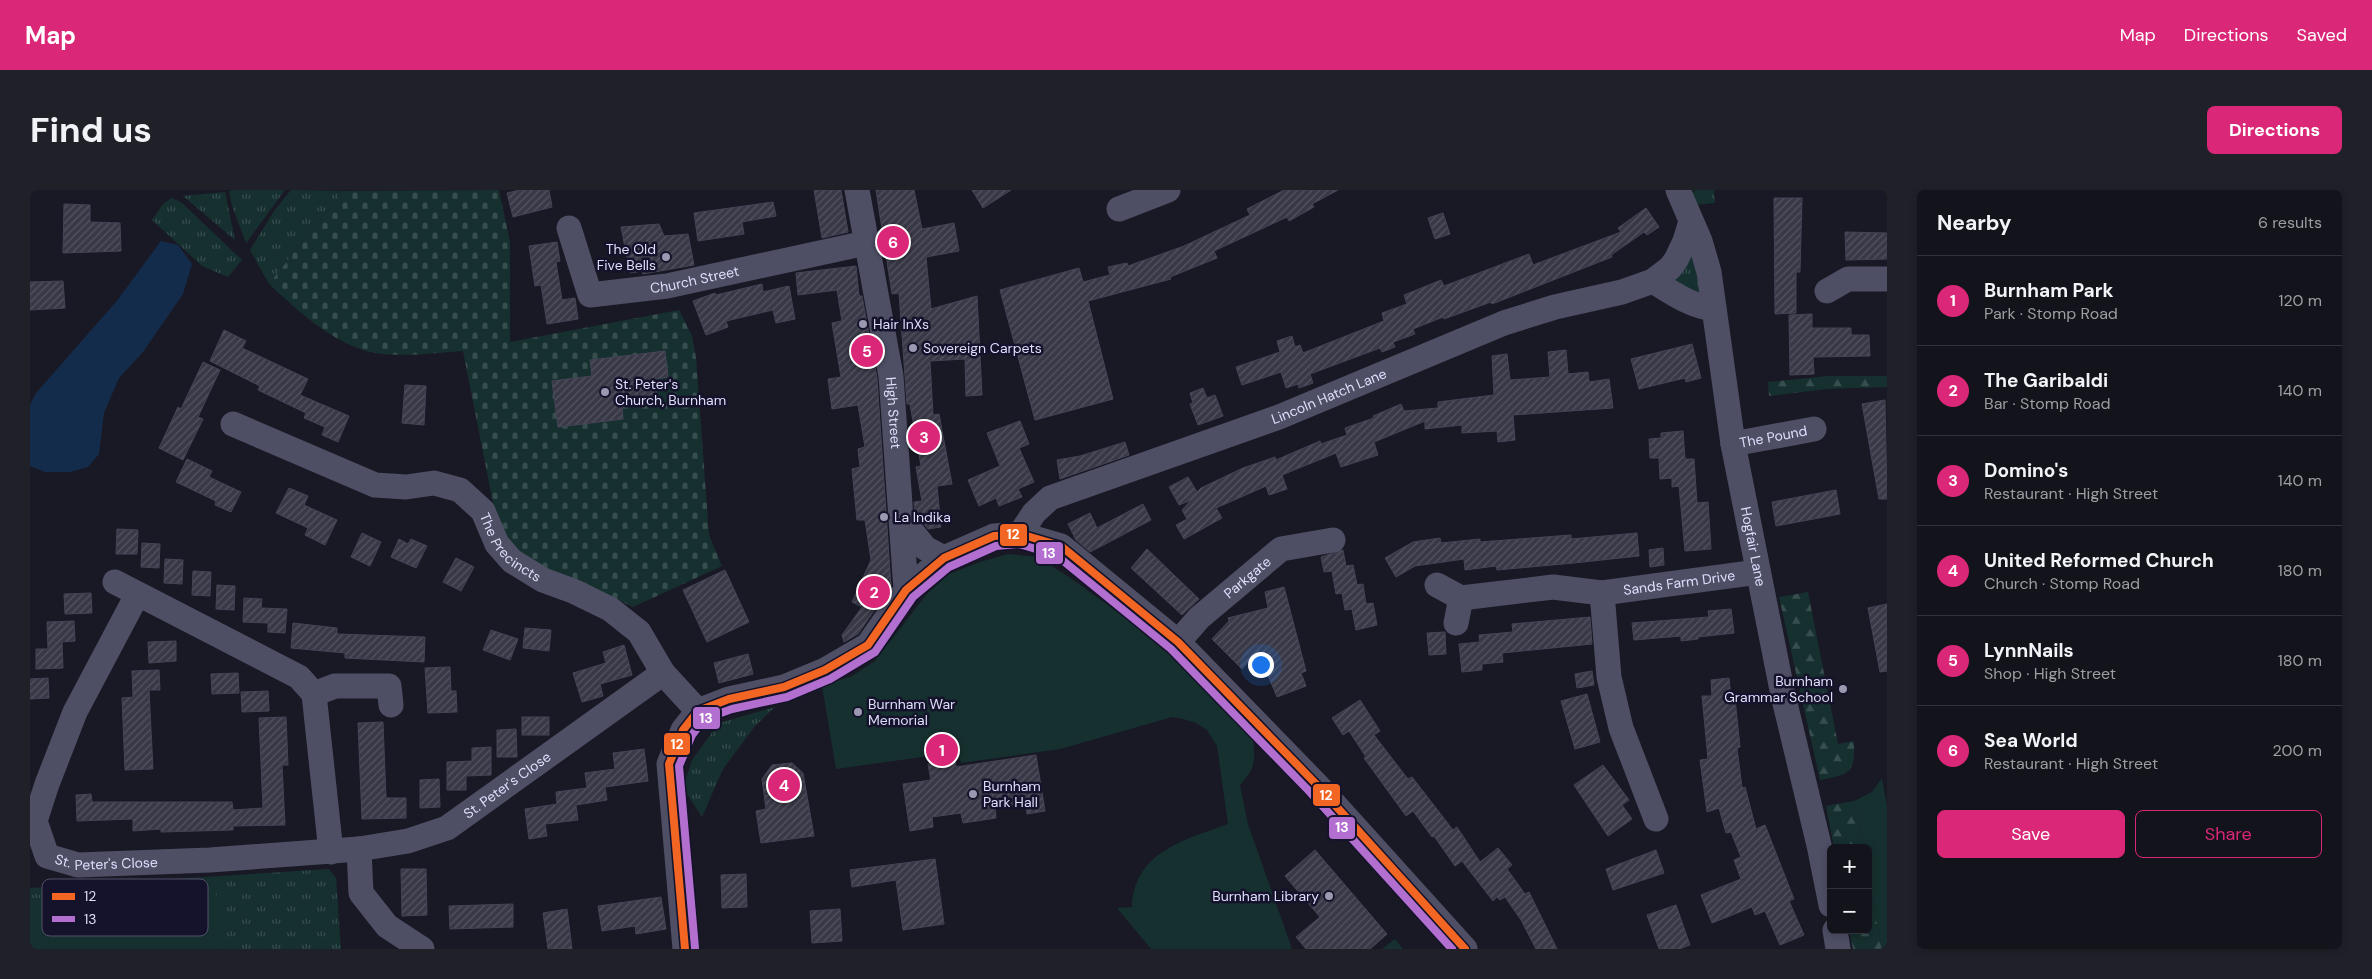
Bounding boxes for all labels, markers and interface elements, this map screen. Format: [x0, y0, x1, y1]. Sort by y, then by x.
text: Map [25, 20, 76, 51]
text: Map [2120, 23, 2156, 47]
text: Directions [2184, 23, 2269, 47]
text: Saved [2297, 23, 2347, 47]
button: Directions [2207, 106, 2342, 154]
text: Find us [30, 107, 152, 153]
text: Nearby [1937, 209, 2011, 237]
text: 6 results [2258, 212, 2322, 233]
pin: 6 [877, 223, 909, 261]
place label: The Old Five Bells [597, 240, 656, 274]
marker: The Old Five Bells [660, 251, 672, 263]
street label: Church Street [649, 262, 741, 297]
text: Burnham Park [1984, 278, 2113, 303]
text: 1 [1950, 290, 1956, 311]
text: 120 m [2278, 290, 2322, 311]
text: Park · Stomp Road [1984, 303, 2118, 324]
place label: Hair InXs [873, 315, 929, 333]
marker: Hair InXs [857, 318, 869, 330]
pin: 5 [851, 332, 883, 370]
place label: Sovereign Carpets [923, 339, 1042, 357]
marker: Sovereign Carpets [907, 342, 919, 354]
street label: Lincoln Hatch Lane [1269, 364, 1389, 428]
text: The Garibaldi [1984, 368, 2108, 393]
place label: St. Peter's Church, Burnham [615, 375, 726, 409]
street label: High Street [882, 376, 905, 449]
text: 2 [1948, 380, 1958, 401]
text: 140 m [2278, 380, 2322, 401]
marker: St. Peter's Church, Burnham [599, 386, 611, 398]
text: Bar · Stomp Road [1984, 393, 2111, 414]
pin: 3 [908, 418, 940, 456]
street label: The Pound [1738, 421, 1809, 452]
text: Domino's [1984, 458, 2068, 483]
text: 3 [1948, 470, 1958, 491]
text: 140 m [2278, 470, 2322, 491]
text: Restaurant · High Street [1984, 483, 2158, 504]
street label: Hogfair Lane [1737, 505, 1770, 588]
place label: La Indika [894, 508, 951, 526]
street label: The Precincts [476, 510, 545, 586]
marker: La Indika [878, 511, 890, 523]
line badge: 12 [999, 523, 1028, 547]
text: 12 [1006, 525, 1020, 543]
line badge: 13 [1035, 541, 1064, 565]
text: 13 [1042, 544, 1056, 562]
text: United Reformed Church [1984, 548, 2214, 573]
street label: Parkgate [1220, 552, 1275, 602]
text: 4 [1948, 560, 1958, 581]
text: 180 m [2278, 560, 2322, 581]
street label: Sands Farm Drive [1622, 566, 1736, 599]
pin: 2 [858, 573, 890, 611]
text: Church · Stomp Road [1984, 573, 2140, 594]
text: LynnNails [1984, 638, 2074, 663]
text: 5 [1948, 650, 1958, 671]
text: 180 m [2278, 650, 2322, 671]
your location [1248, 652, 1274, 678]
text: Shop · High Street [1984, 663, 2116, 684]
place label: Burnham Grammar School [1724, 672, 1833, 706]
marker: Burnham Grammar School [1837, 683, 1849, 695]
place label: Burnham War Memorial [868, 695, 955, 729]
line badge: 13 [692, 706, 721, 730]
marker: Burnham War Memorial [852, 706, 864, 718]
text: 13 [699, 709, 713, 727]
text: Sea World [1984, 728, 2078, 753]
pin: 1 [926, 731, 958, 769]
line badge: 12 [663, 732, 691, 756]
text: 12 [670, 735, 684, 753]
text: 6 [1948, 740, 1958, 761]
text: 200 m [2273, 740, 2322, 761]
street label: St. Peter's Close [460, 747, 554, 822]
text: Restaurant · High Street [1984, 753, 2158, 774]
pin: 4 [768, 766, 800, 804]
place label: Burnham Park Hall [983, 777, 1041, 811]
line badge: 12 [1312, 783, 1341, 807]
text: 12 [1319, 786, 1333, 804]
marker: Burnham Park Hall [967, 788, 979, 800]
button: Save [1937, 810, 2125, 858]
button: Share [2135, 810, 2322, 858]
line badge: 13 [1328, 816, 1356, 840]
text: 13 [1335, 818, 1349, 836]
map controls [1827, 844, 1872, 934]
button: + [1827, 844, 1872, 889]
street label: St. Peter's Close [53, 850, 158, 874]
legend [42, 879, 208, 936]
text: 12 [84, 887, 96, 905]
place label: Burnham Library [1212, 887, 1319, 905]
button: − [1827, 889, 1872, 934]
marker: Burnham Library [1323, 890, 1335, 902]
text: 13 [84, 910, 97, 928]

